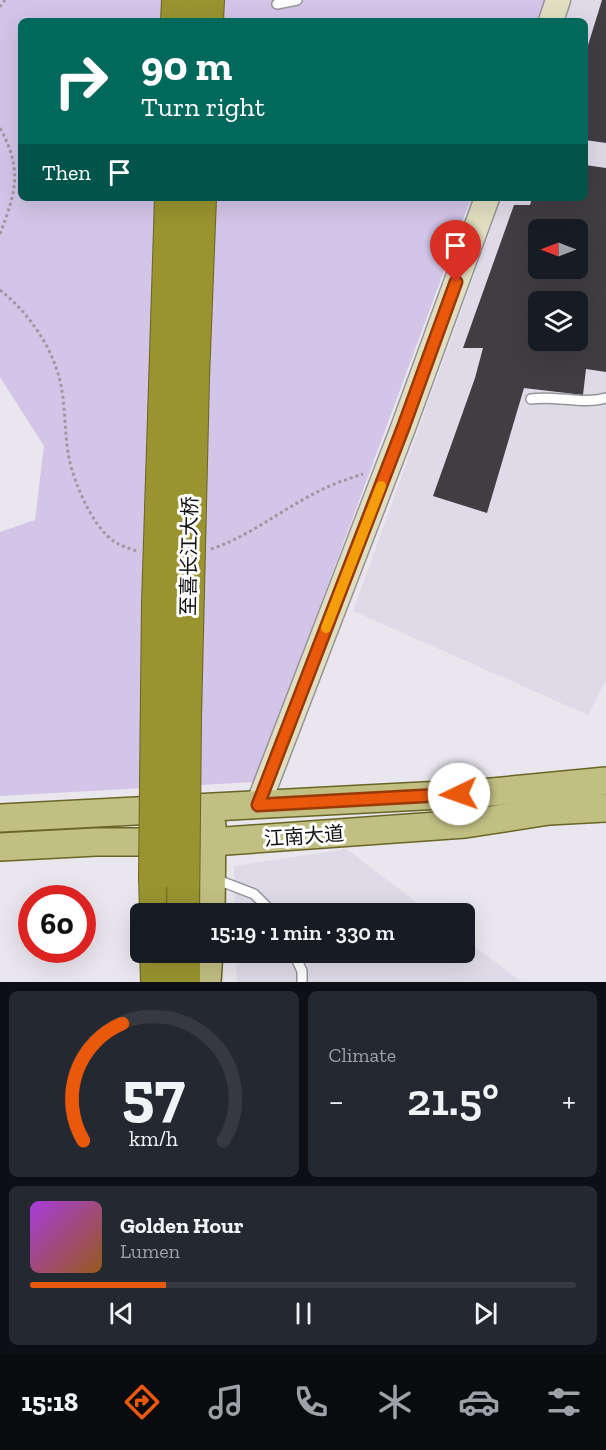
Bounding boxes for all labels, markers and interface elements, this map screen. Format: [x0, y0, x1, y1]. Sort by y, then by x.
text: 90 m [141, 40, 232, 91]
icon: right [42, 42, 120, 120]
text: Turn right [141, 91, 265, 123]
icon: arrive [103, 156, 136, 189]
text: Then [42, 159, 91, 186]
north arrow [528, 219, 588, 279]
map controls [528, 219, 588, 351]
pin [430, 220, 481, 282]
icon: arrive [439, 229, 472, 262]
button: layers [528, 291, 588, 351]
street label: 至喜长江大桥 [176, 496, 202, 616]
position arrow [427, 762, 491, 826]
street label: 江南大道 [263, 821, 345, 851]
speed limit sign: 60 [18, 885, 96, 963]
text: 15:19 · 1 min · 330 m [210, 919, 395, 946]
text: Climate [329, 1043, 396, 1067]
text: 57 [122, 1056, 186, 1131]
text: 21.5° [407, 1073, 499, 1127]
text: − [329, 1081, 344, 1120]
text: + [562, 1081, 576, 1120]
text: km/h [129, 1126, 178, 1151]
text: Golden Hour [120, 1212, 244, 1239]
text: Lumen [120, 1239, 180, 1263]
icon: previous [105, 1297, 138, 1330]
icon: pause [287, 1297, 320, 1330]
icon: next [469, 1297, 502, 1330]
icon: directions [121, 1381, 163, 1423]
icon: music [205, 1381, 247, 1423]
icon: phone [290, 1381, 332, 1423]
icon: climate [374, 1381, 416, 1423]
icon: car [458, 1381, 500, 1423]
icon: filters [543, 1381, 585, 1423]
text: 15:18 [21, 1386, 78, 1418]

